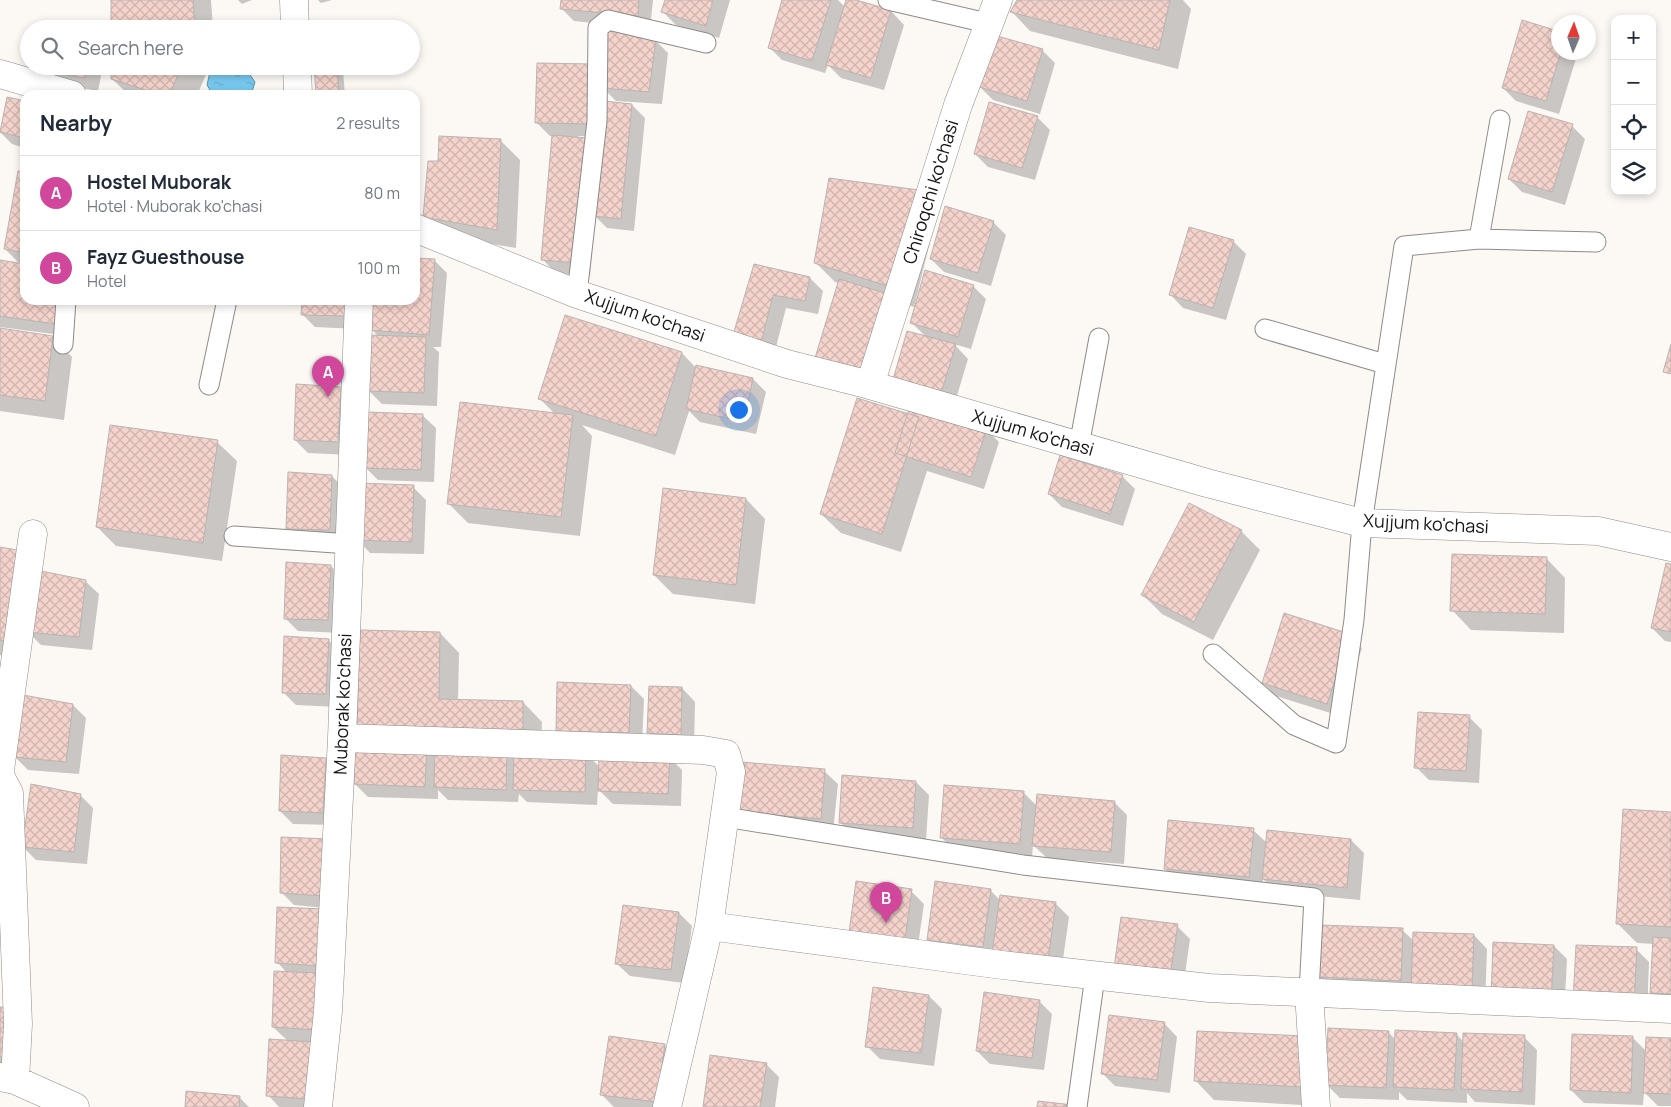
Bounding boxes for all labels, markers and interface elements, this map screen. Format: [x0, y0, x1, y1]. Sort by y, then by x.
north arrow [1551, 15, 1596, 60]
map controls [1611, 15, 1656, 195]
button: + [1611, 15, 1656, 60]
search box [20, 20, 420, 75]
icon: search [38, 34, 66, 62]
text: Search here [78, 35, 184, 61]
button: − [1611, 60, 1656, 105]
button: locate [1611, 105, 1656, 150]
text: Nearby [40, 109, 112, 137]
text: 2 results [336, 112, 400, 134]
street label: Chiroqchi ko'chasi [897, 117, 963, 267]
button: layers [1611, 150, 1656, 195]
text: Hostel Muborak [87, 169, 231, 195]
text: A [51, 182, 61, 204]
text: 80 m [364, 182, 400, 204]
text: Hotel · Muborak ko'chasi [87, 195, 262, 217]
text: Fayz Guesthouse [87, 244, 245, 270]
text: B [51, 257, 61, 279]
text: 100 m [357, 257, 400, 279]
text: Hotel [87, 270, 127, 292]
street label: Xujjum ko'chasi [582, 283, 709, 347]
pin: A [312, 356, 344, 397]
your location [726, 397, 752, 423]
street label: Xujjum ko'chasi [969, 403, 1097, 461]
street label: Xujjum ko'chasi [1363, 508, 1490, 538]
street label: Muborak ko'chasi [328, 633, 356, 775]
pin: B [870, 882, 902, 923]

